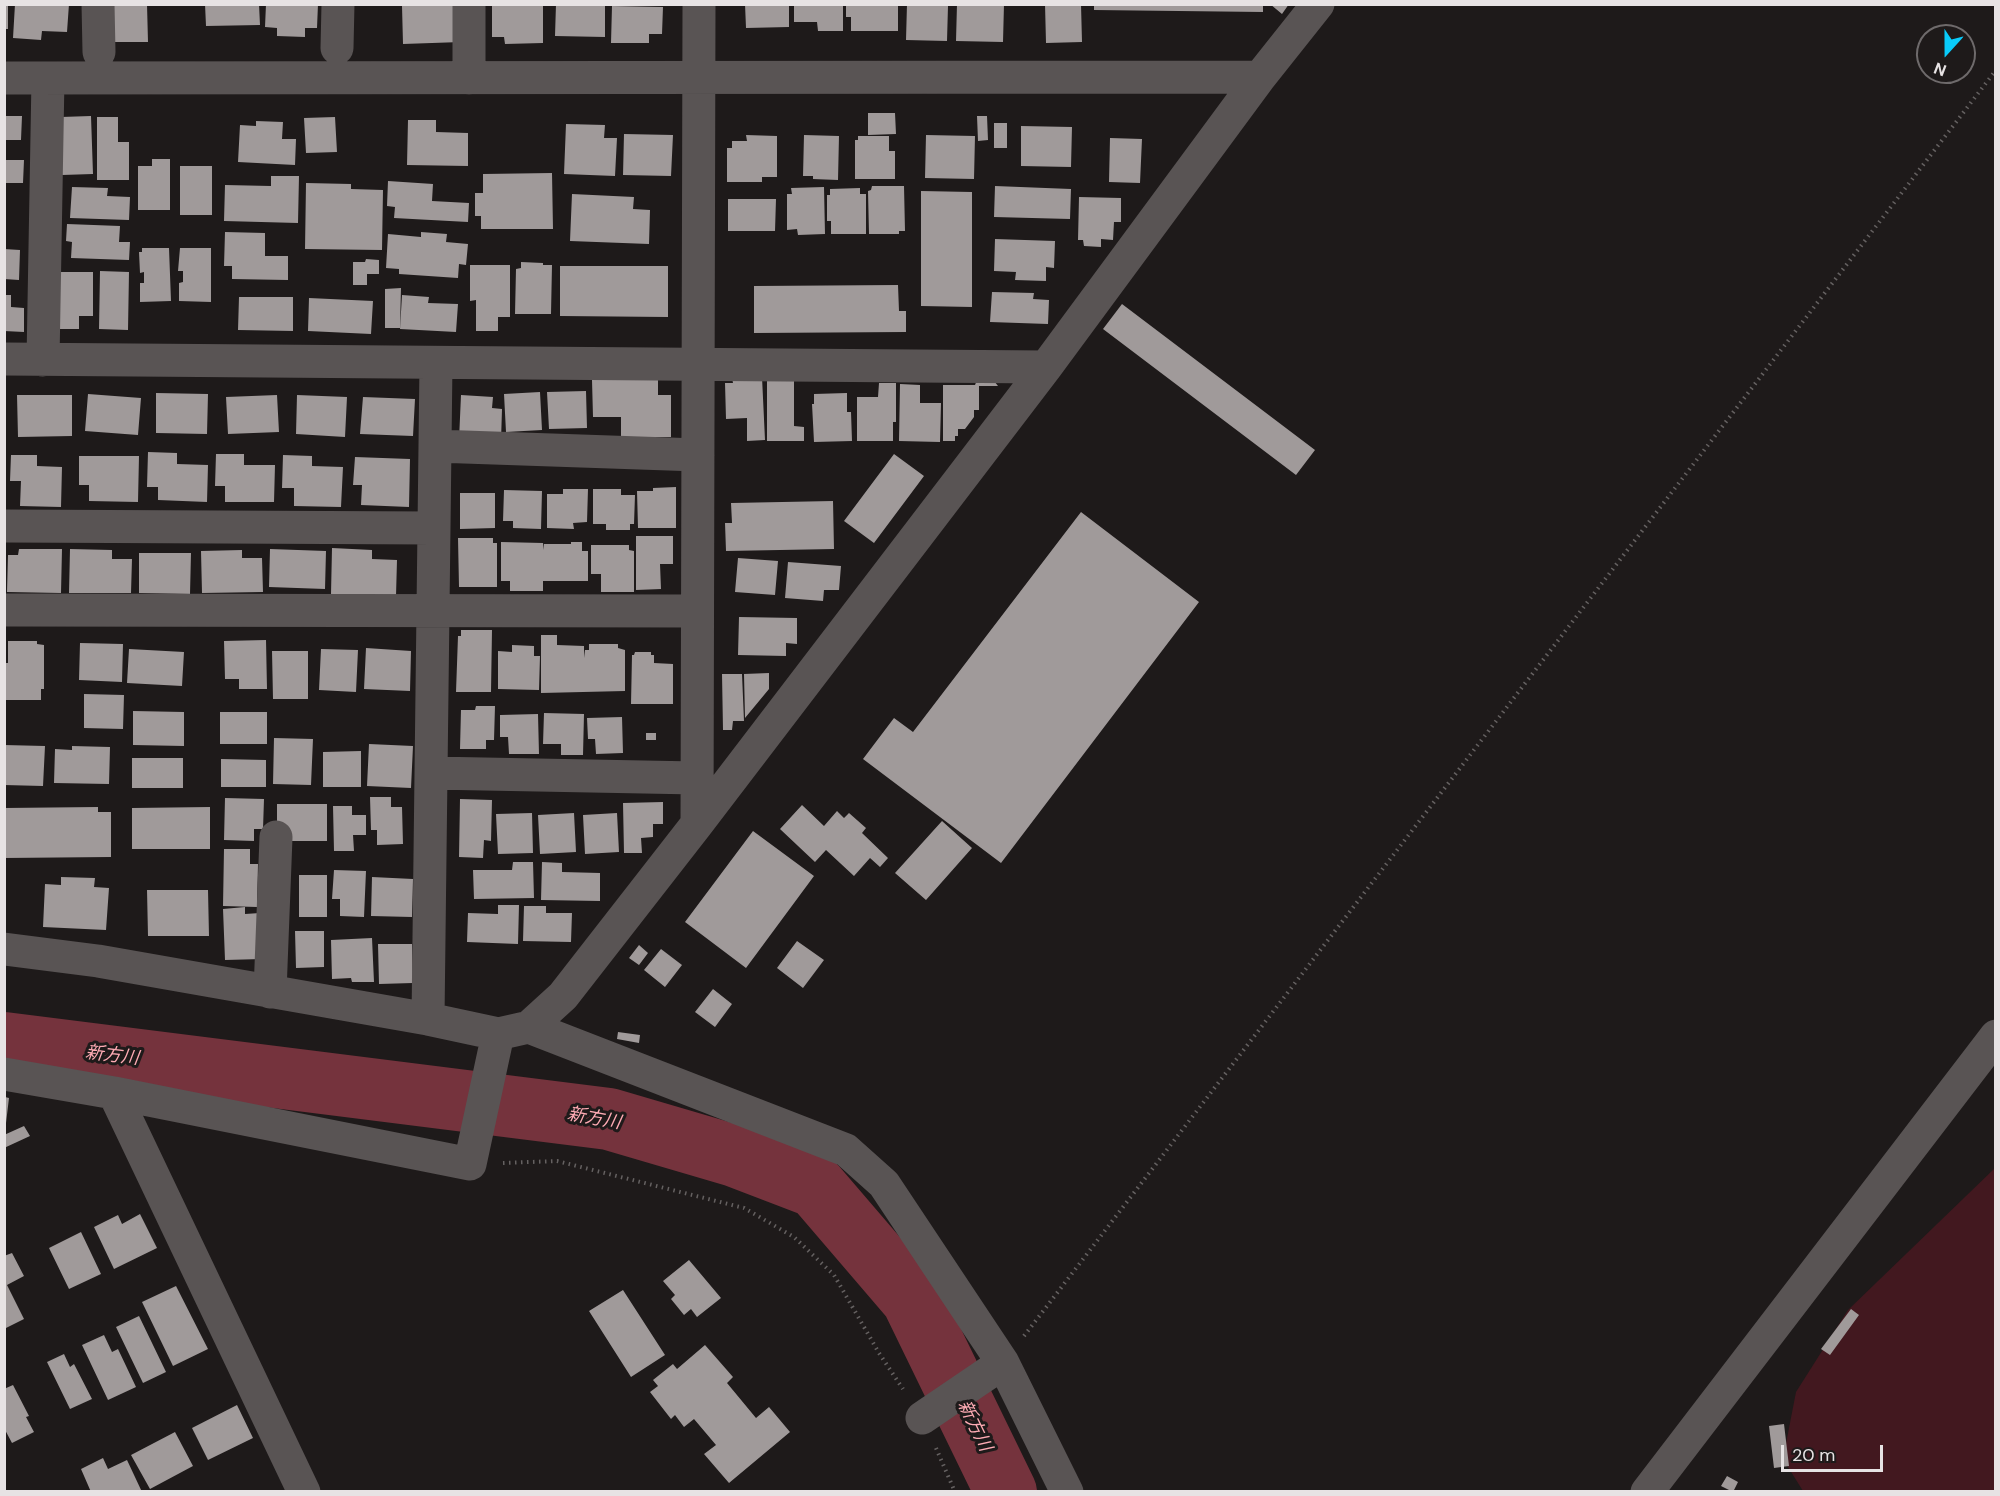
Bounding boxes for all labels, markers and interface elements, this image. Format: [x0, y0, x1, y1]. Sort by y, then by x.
north arrow [1916, 24, 1976, 84]
text: N [1931, 58, 1949, 81]
water label: 新方川 [84, 1042, 140, 1070]
water label: 新方川 [566, 1104, 622, 1134]
water label: 新方川 [952, 1397, 996, 1455]
scale bar [1784, 1433, 1886, 1471]
text: 20 m [1792, 1443, 1835, 1467]

